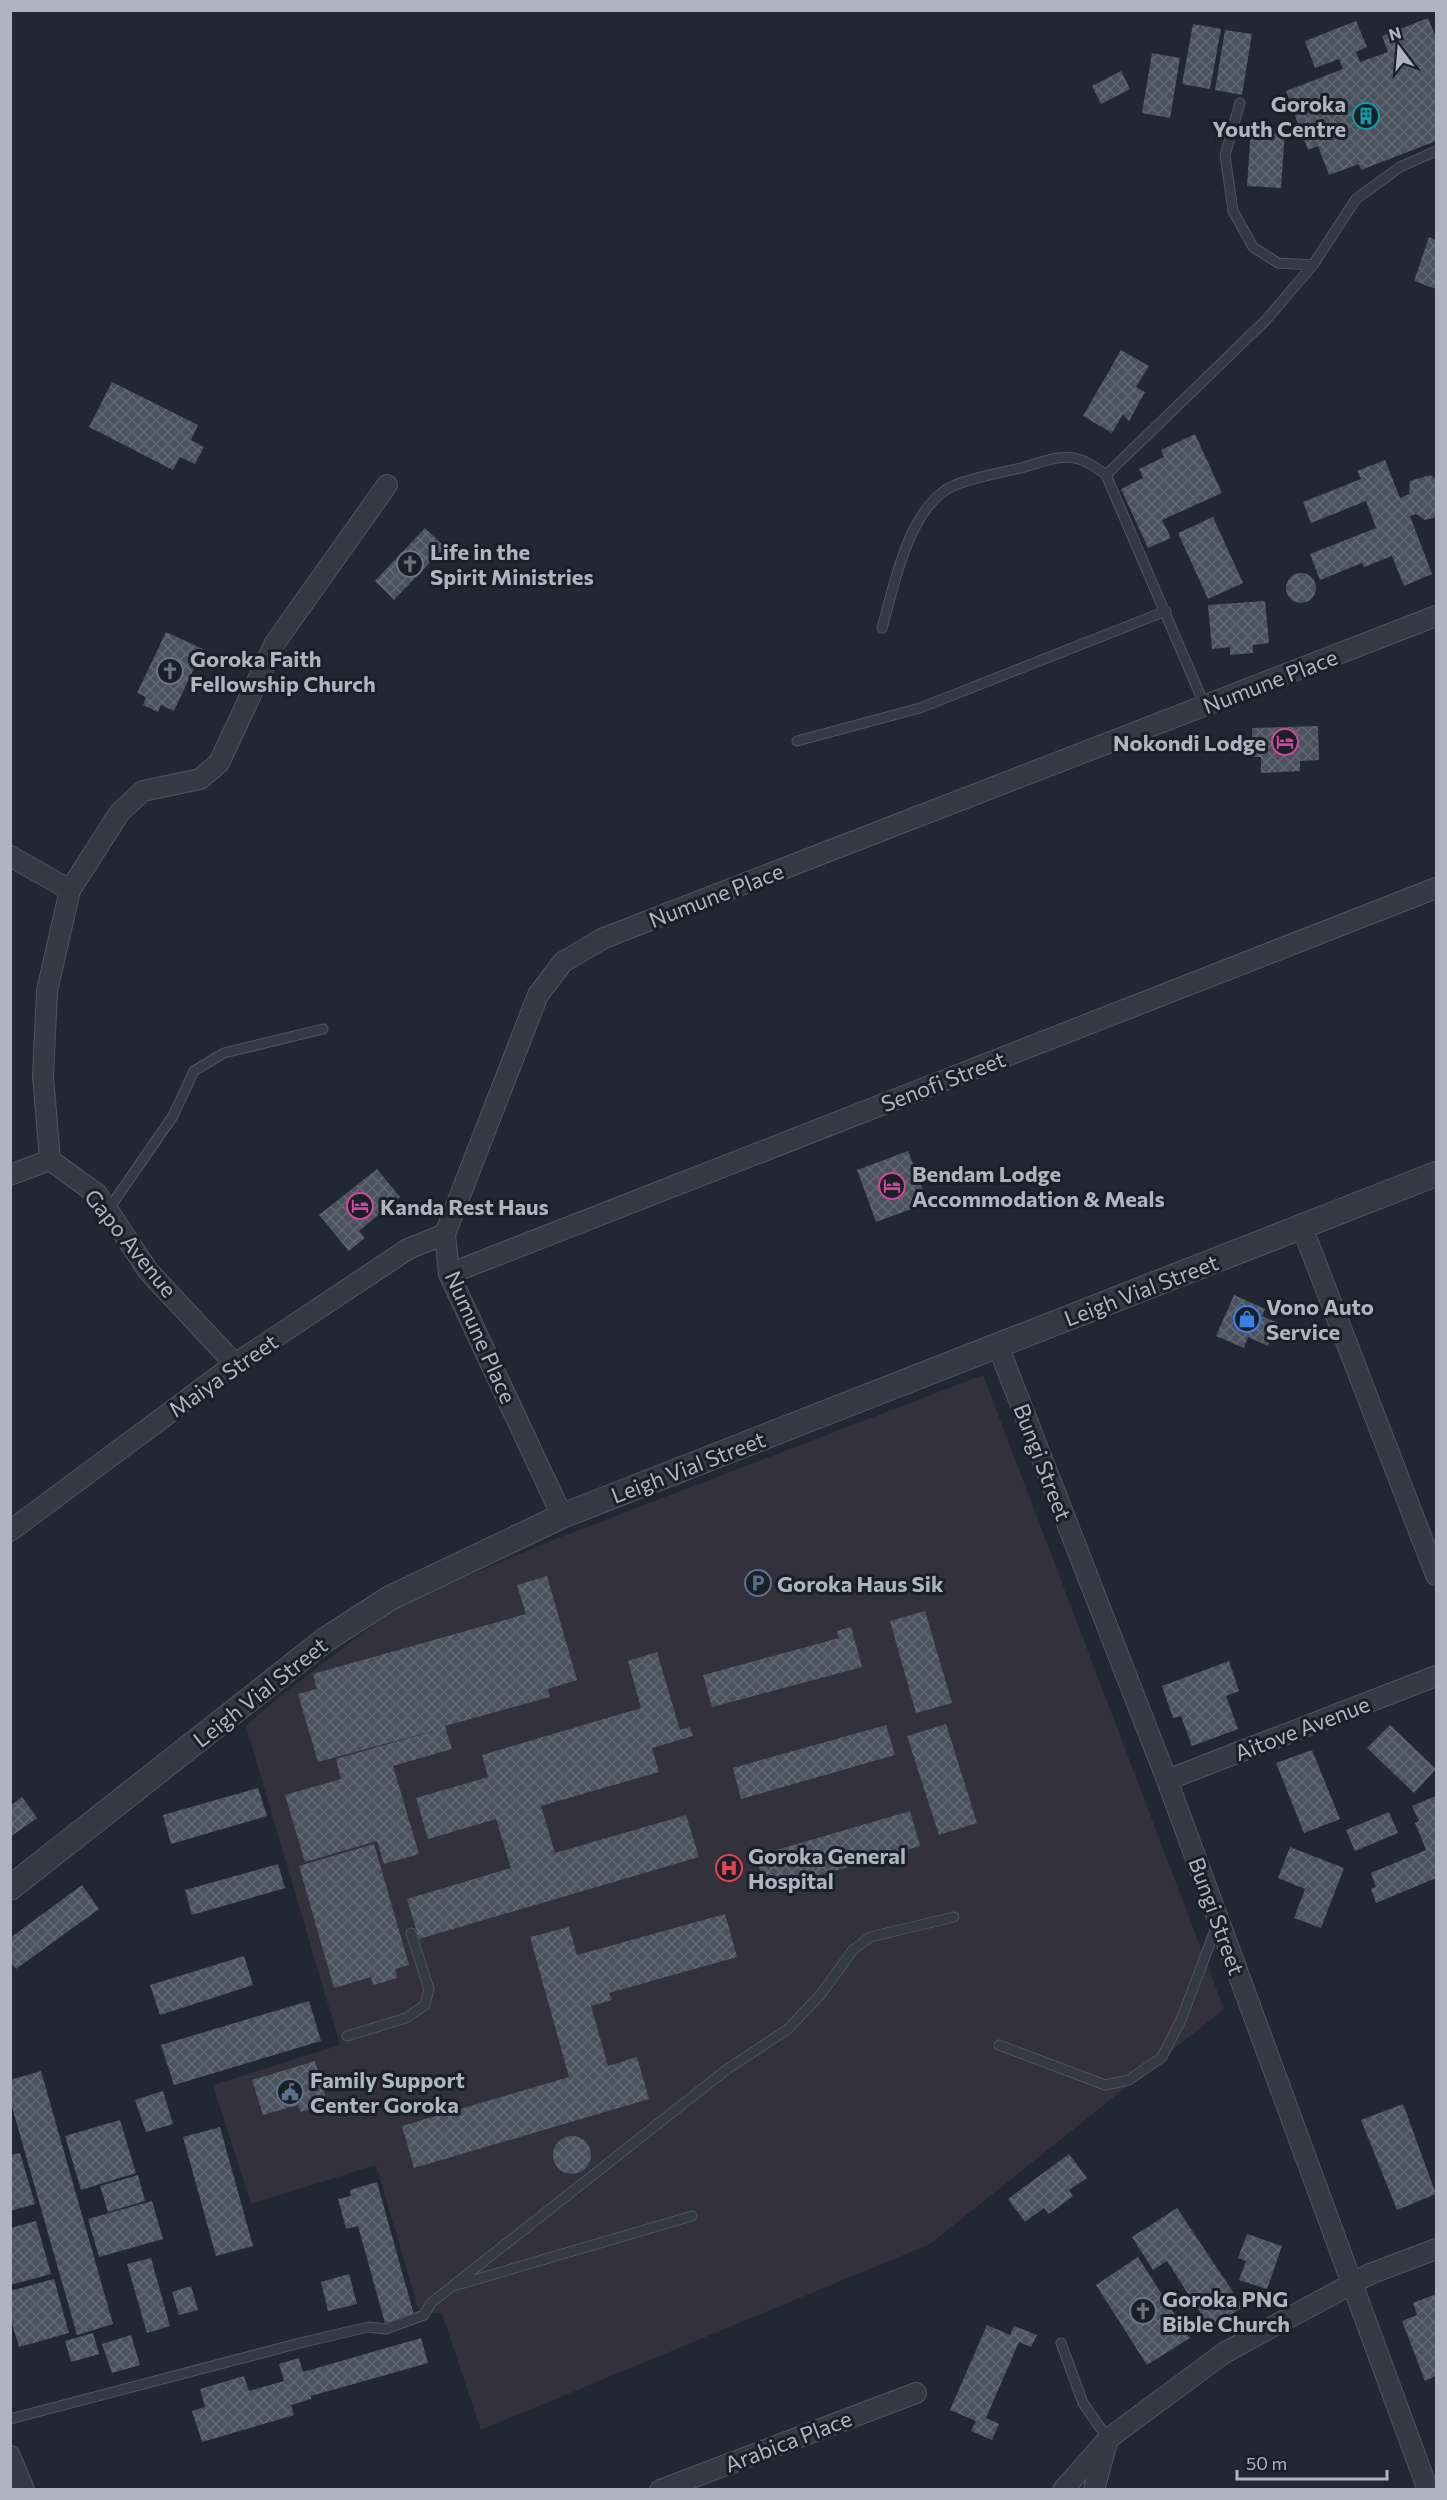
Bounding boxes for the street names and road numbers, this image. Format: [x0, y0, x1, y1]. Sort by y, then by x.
street label: Numune Place [1199, 643, 1341, 719]
street label: Numune Place [645, 857, 787, 933]
street label: Senofi Street [877, 1045, 1009, 1117]
street label: Gapo Avenue [79, 1183, 183, 1303]
street label: Leigh Vial Street [1060, 1248, 1222, 1332]
street label: Numune Place [440, 1267, 522, 1407]
street label: Maiya Street [163, 1327, 283, 1423]
street label: Bungi Street [1008, 1400, 1078, 1524]
street label: Leigh Vial Street [607, 1425, 769, 1509]
street label: Leigh Vial Street [188, 1631, 332, 1753]
street label: Aitove Avenue [1231, 1690, 1373, 1766]
street label: Bungi Street [1183, 1854, 1251, 1978]
street label: Arabica Place [721, 2404, 855, 2478]

